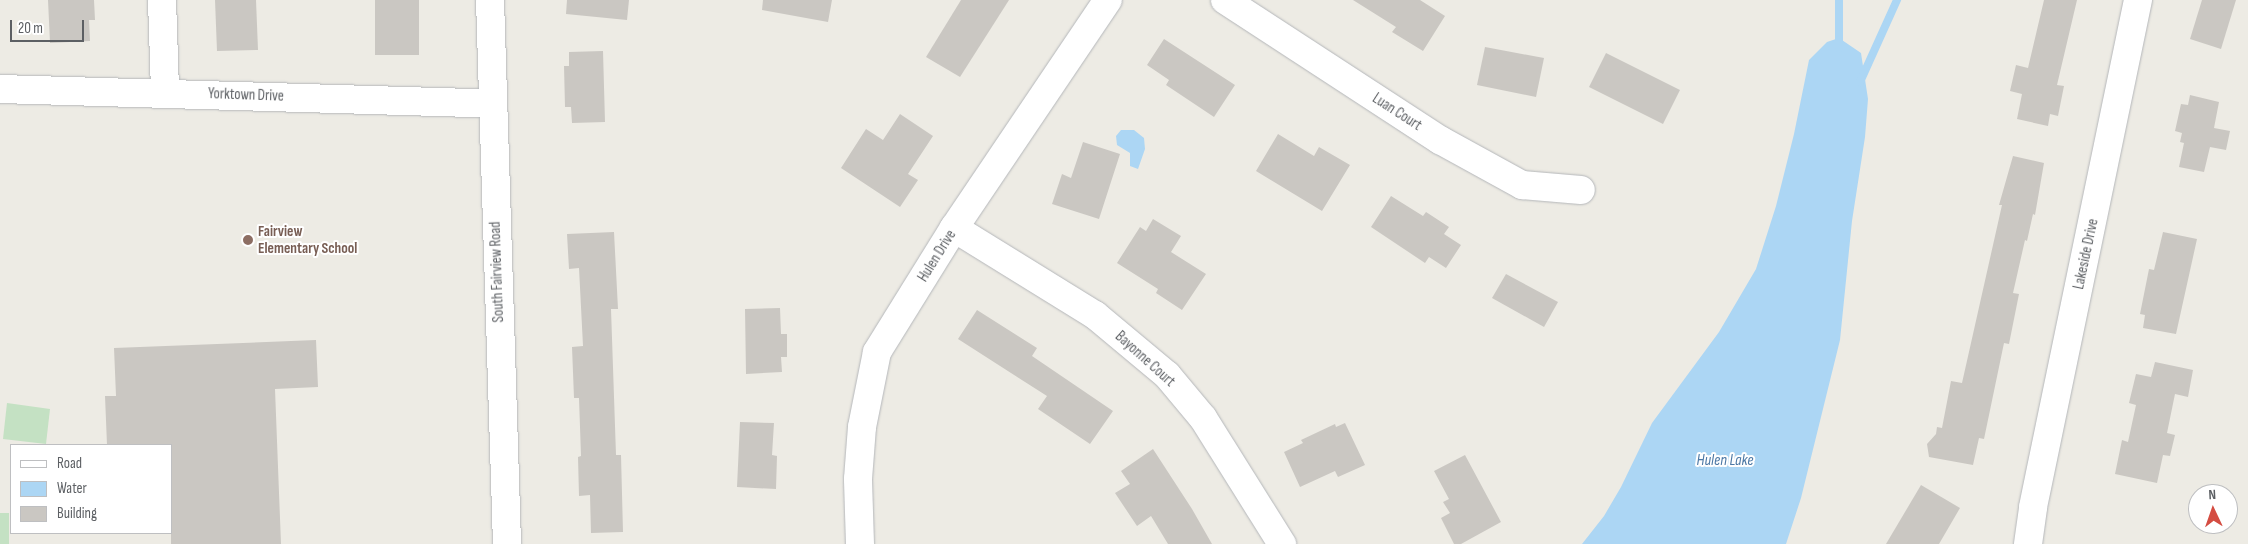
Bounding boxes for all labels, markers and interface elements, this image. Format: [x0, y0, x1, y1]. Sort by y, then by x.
scale bar [12, 10, 86, 42]
text: 20 m [18, 19, 43, 38]
street label: Yorktown Drive [208, 85, 284, 105]
street label: Luan Court [1369, 89, 1425, 135]
street label: Lakeside Drive [2070, 217, 2102, 291]
street label: South Fairview Road [486, 221, 508, 323]
place label: Fairview Elementary School [258, 222, 357, 257]
street label: Hulen Drive [914, 227, 960, 285]
marker: Fairview Elementary School [242, 234, 254, 246]
street label: Bayonne Court [1111, 327, 1179, 391]
legend [10, 444, 172, 534]
water label: Hulen Lake [1697, 451, 1753, 471]
text: Road [57, 454, 82, 473]
text: Water [57, 479, 87, 498]
north arrow [2188, 484, 2238, 534]
text: N [2208, 486, 2216, 503]
text: Building [57, 504, 97, 523]

